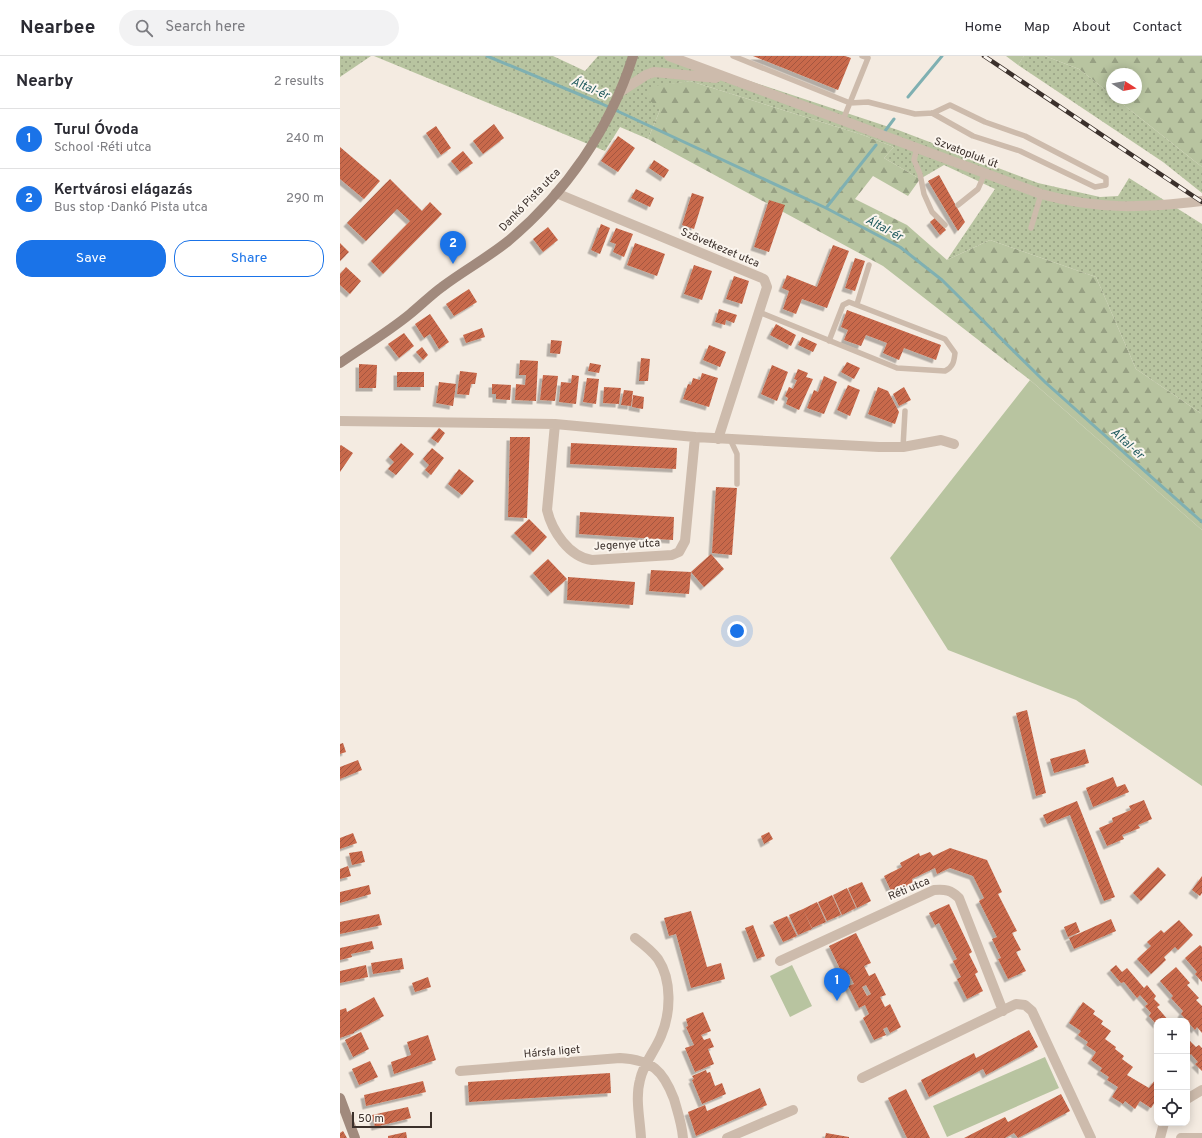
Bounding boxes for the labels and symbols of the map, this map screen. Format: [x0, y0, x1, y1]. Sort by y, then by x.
north arrow [1106, 68, 1142, 104]
water label: Által-ér [569, 74, 613, 105]
street label: Szvatopluk út [932, 134, 1000, 172]
street label: Dankó Pista utca [496, 165, 564, 234]
water label: Által-ér [863, 213, 907, 246]
street label: Szövetkezet utca [679, 225, 762, 271]
pin: 2 [440, 231, 466, 264]
water label: Által-ér [1107, 425, 1148, 464]
street label: Jegenye utca [594, 536, 661, 554]
your location [727, 621, 747, 641]
street label: Réti utca [886, 874, 932, 904]
pin: 1 [824, 968, 850, 1001]
street label: Hársfa liget [523, 1043, 581, 1061]
scale bar [352, 1110, 432, 1129]

